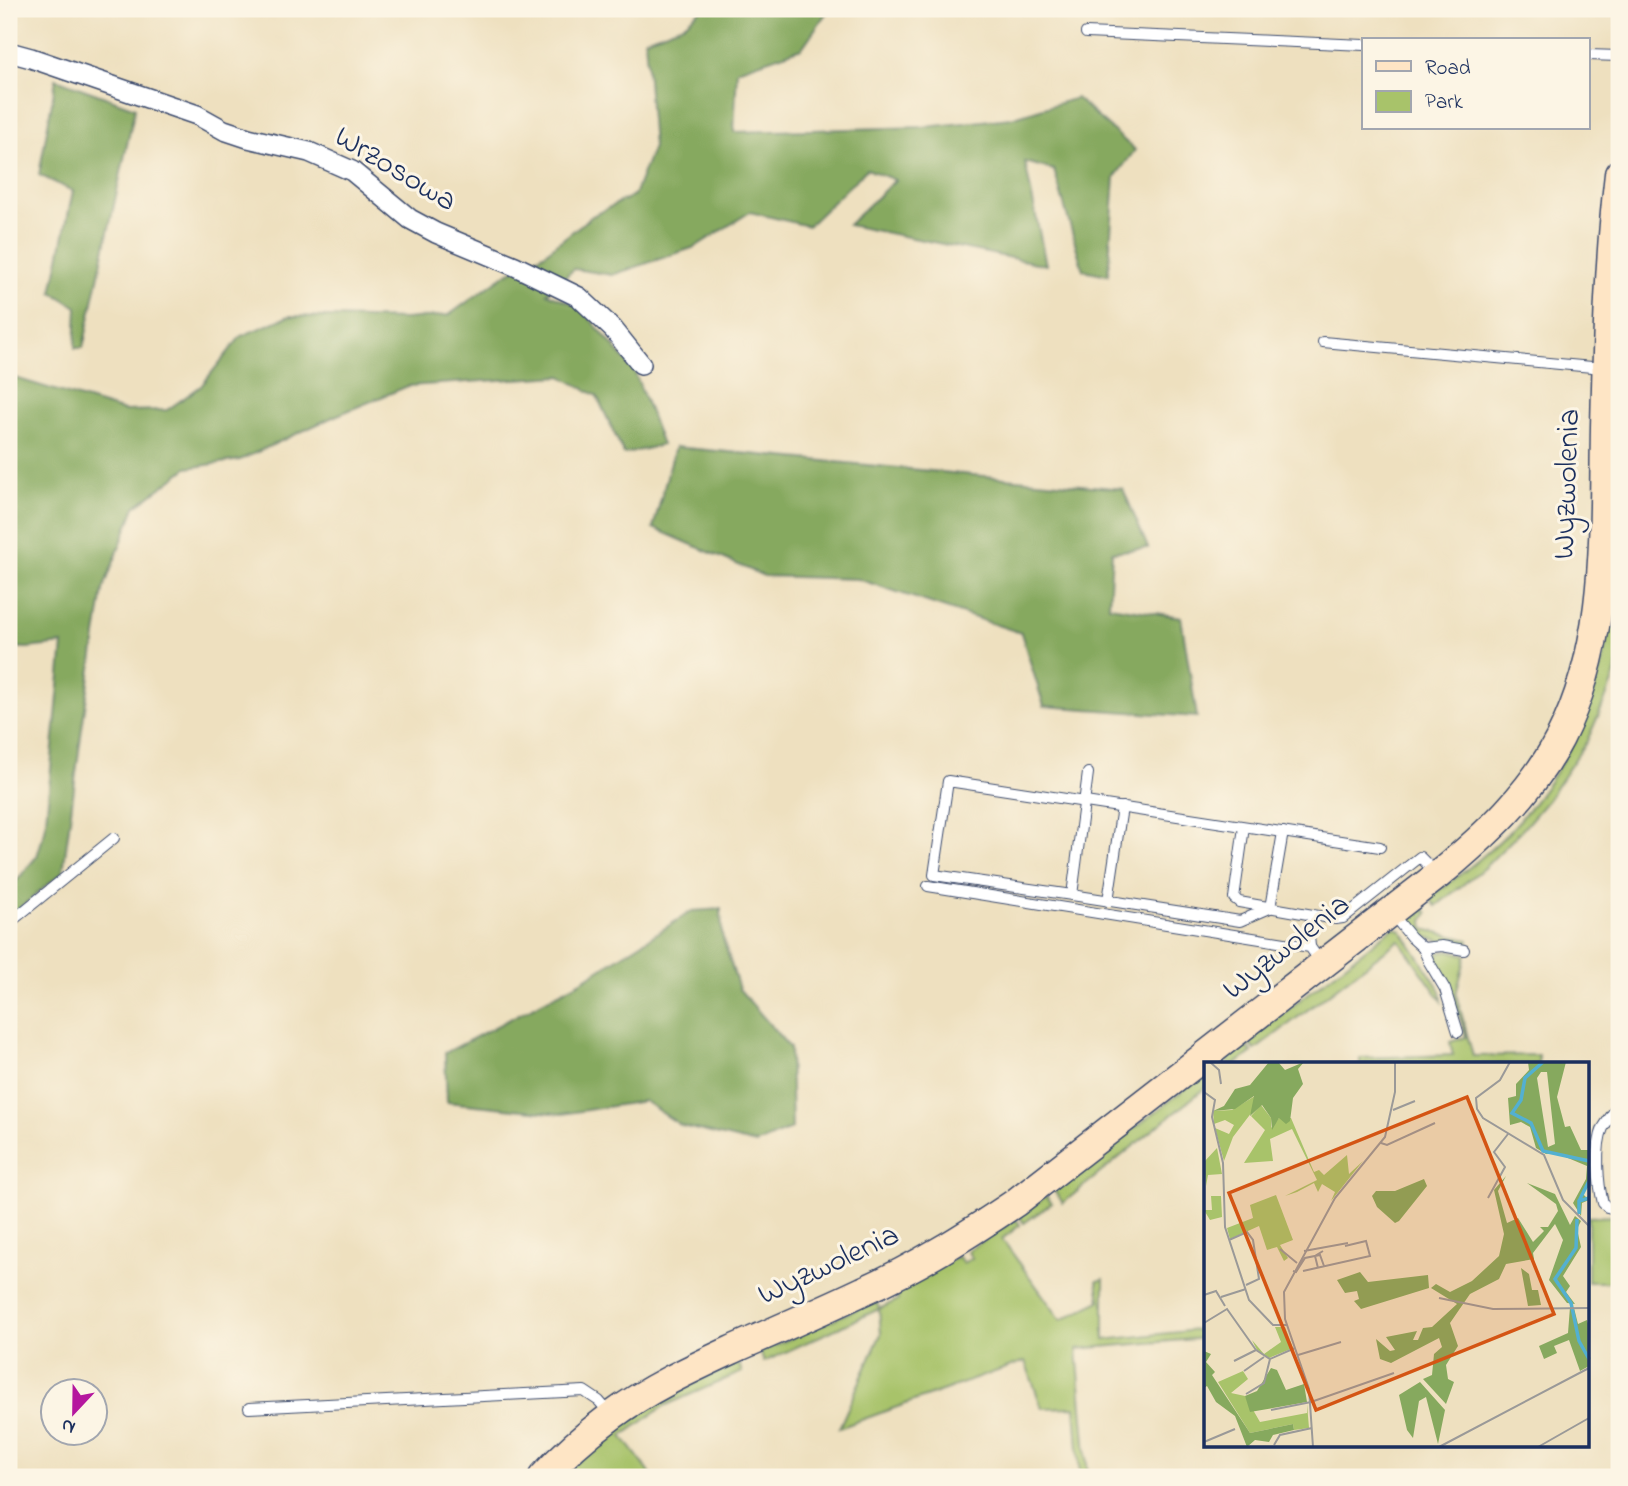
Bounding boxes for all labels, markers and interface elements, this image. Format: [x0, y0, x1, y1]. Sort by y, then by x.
legend [1362, 38, 1590, 130]
text: Road [1425, 54, 1471, 84]
text: Park [1425, 88, 1464, 118]
street label: Wrzosowa [325, 115, 465, 225]
street label: Wyzwolenia [1542, 408, 1594, 560]
street label: Wyzwolenia [1213, 883, 1361, 1013]
inset map [1204, 1062, 1590, 1448]
street label: Wyzwolenia [751, 1213, 907, 1319]
north arrow [38, 1378, 108, 1448]
text: N [57, 1410, 80, 1440]

